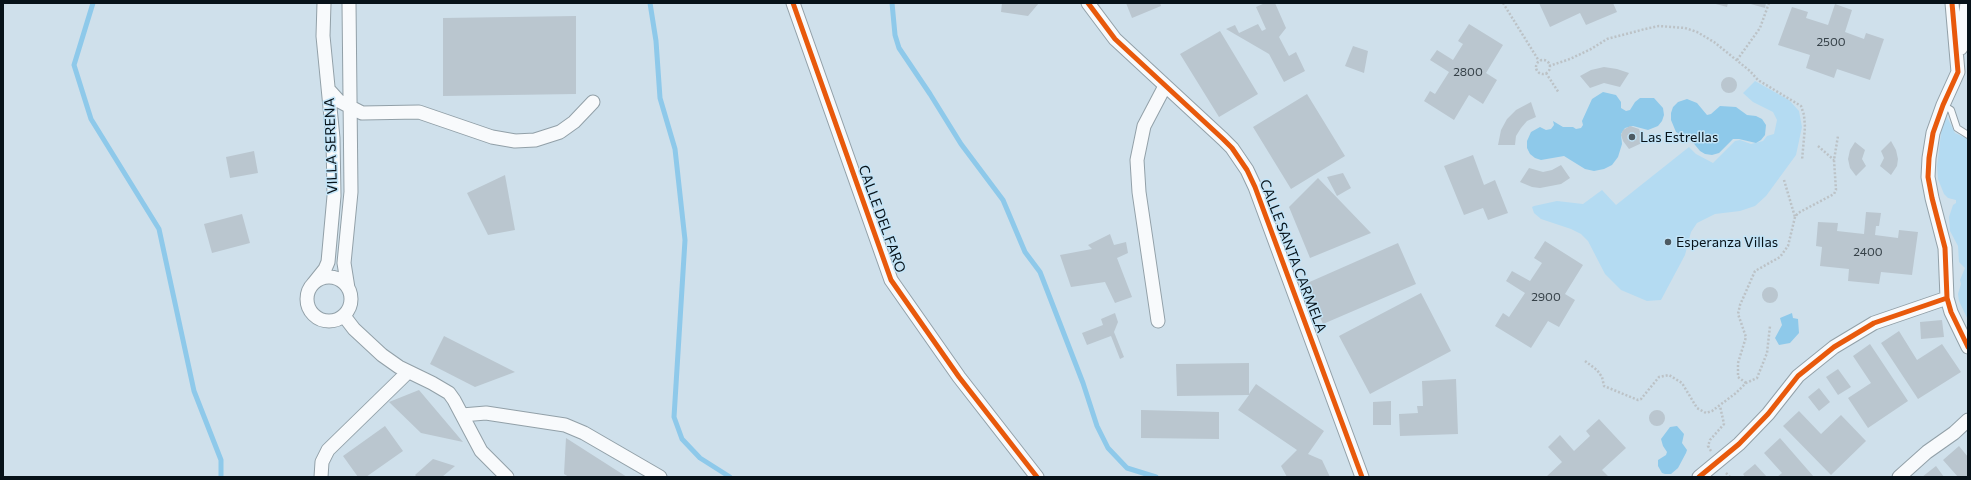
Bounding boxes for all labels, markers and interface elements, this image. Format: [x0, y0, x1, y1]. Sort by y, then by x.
house number: 2500 [1816, 35, 1846, 49]
house number: 2800 [1453, 65, 1483, 79]
street label: VILLA SERENA [321, 98, 341, 194]
place label: Las Estrellas [1640, 129, 1718, 145]
marker: Las Estrellas [1627, 132, 1637, 142]
street label: CALLE DEL FARO [855, 163, 909, 275]
street label: CALLE SANTA CARMELA [1256, 177, 1330, 335]
place label: Esperanza Villas [1676, 234, 1778, 250]
marker: Esperanza Villas [1663, 237, 1673, 247]
house number: 2400 [1853, 245, 1883, 259]
house number: 2900 [1531, 290, 1561, 304]

